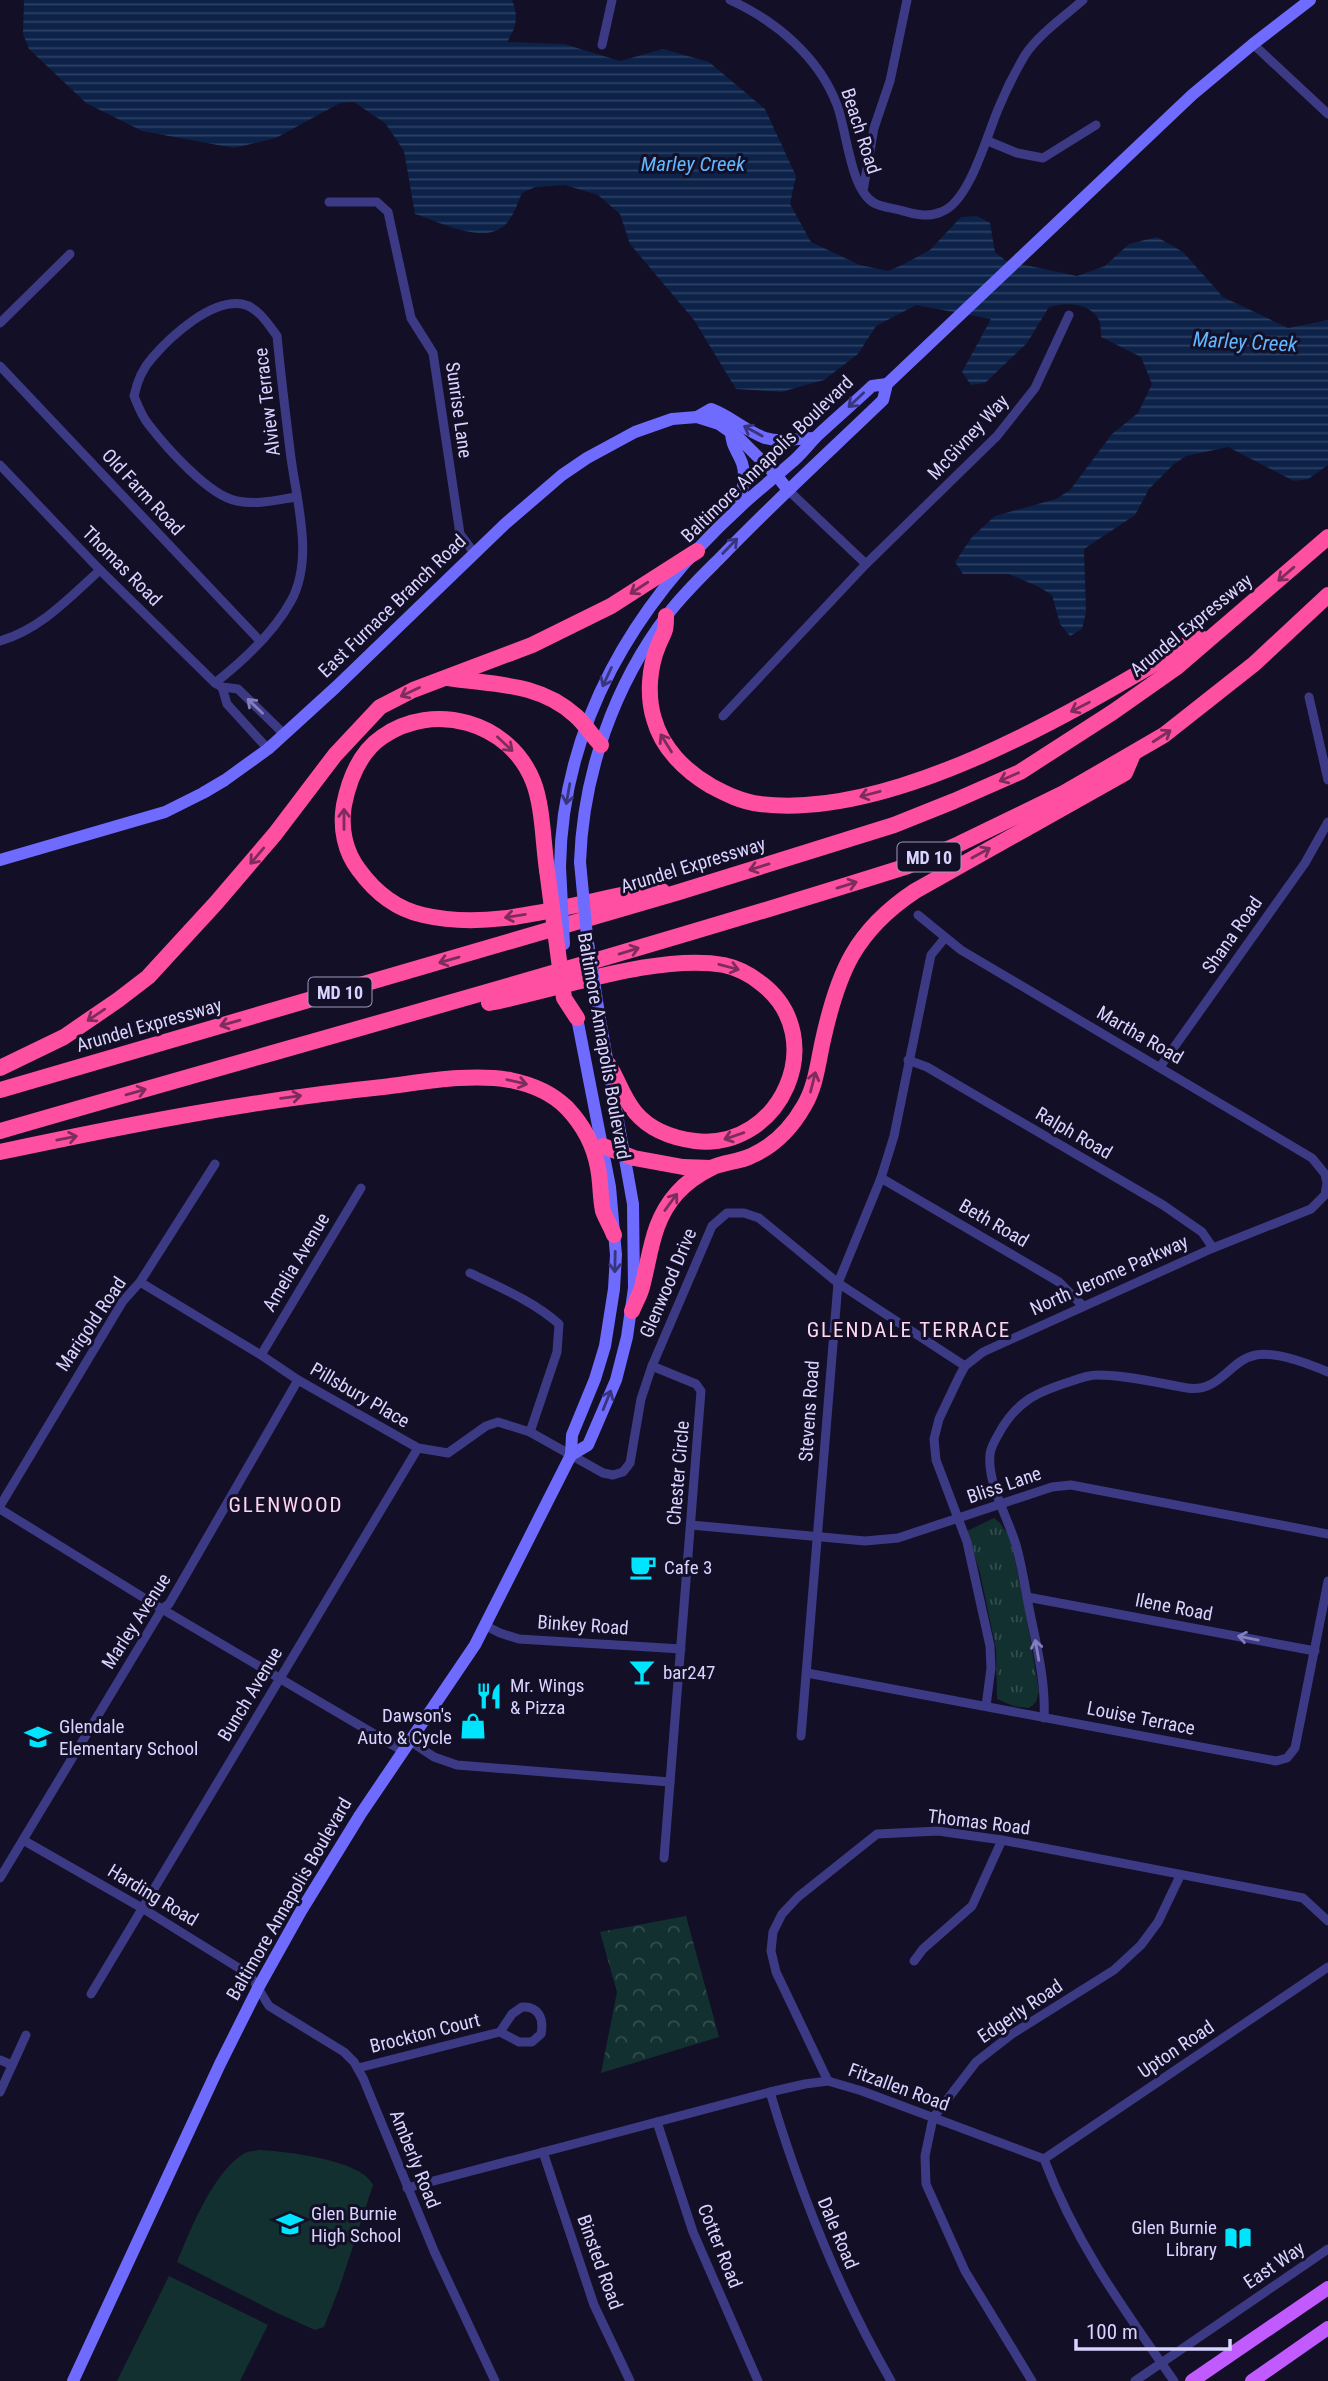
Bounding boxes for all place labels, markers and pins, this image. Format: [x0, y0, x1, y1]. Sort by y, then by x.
cafe icon: Cafe 3 [628, 1552, 658, 1582]
place label: Cafe 3 [664, 1556, 712, 1579]
bar icon: bar247 [627, 1657, 657, 1687]
place label: bar247 [663, 1661, 715, 1684]
place label: Mr. Wings & Pizza [510, 1674, 584, 1719]
restaurant icon: Mr. Wings & Pizza [474, 1681, 504, 1711]
place label: Dawson's Auto & Cycle [357, 1704, 452, 1749]
shop icon: Dawson's Auto & Cycle [458, 1711, 488, 1741]
place label: Glendale Elementary School [59, 1715, 198, 1760]
school or university icon: Glendale Elementary School [23, 1722, 53, 1752]
place label: Glen Burnie High School [311, 2202, 401, 2247]
school or university icon: Glen Burnie High School [275, 2209, 305, 2239]
place label: Glen Burnie Library [1131, 2216, 1217, 2261]
library icon: Glen Burnie Library [1223, 2223, 1253, 2253]

